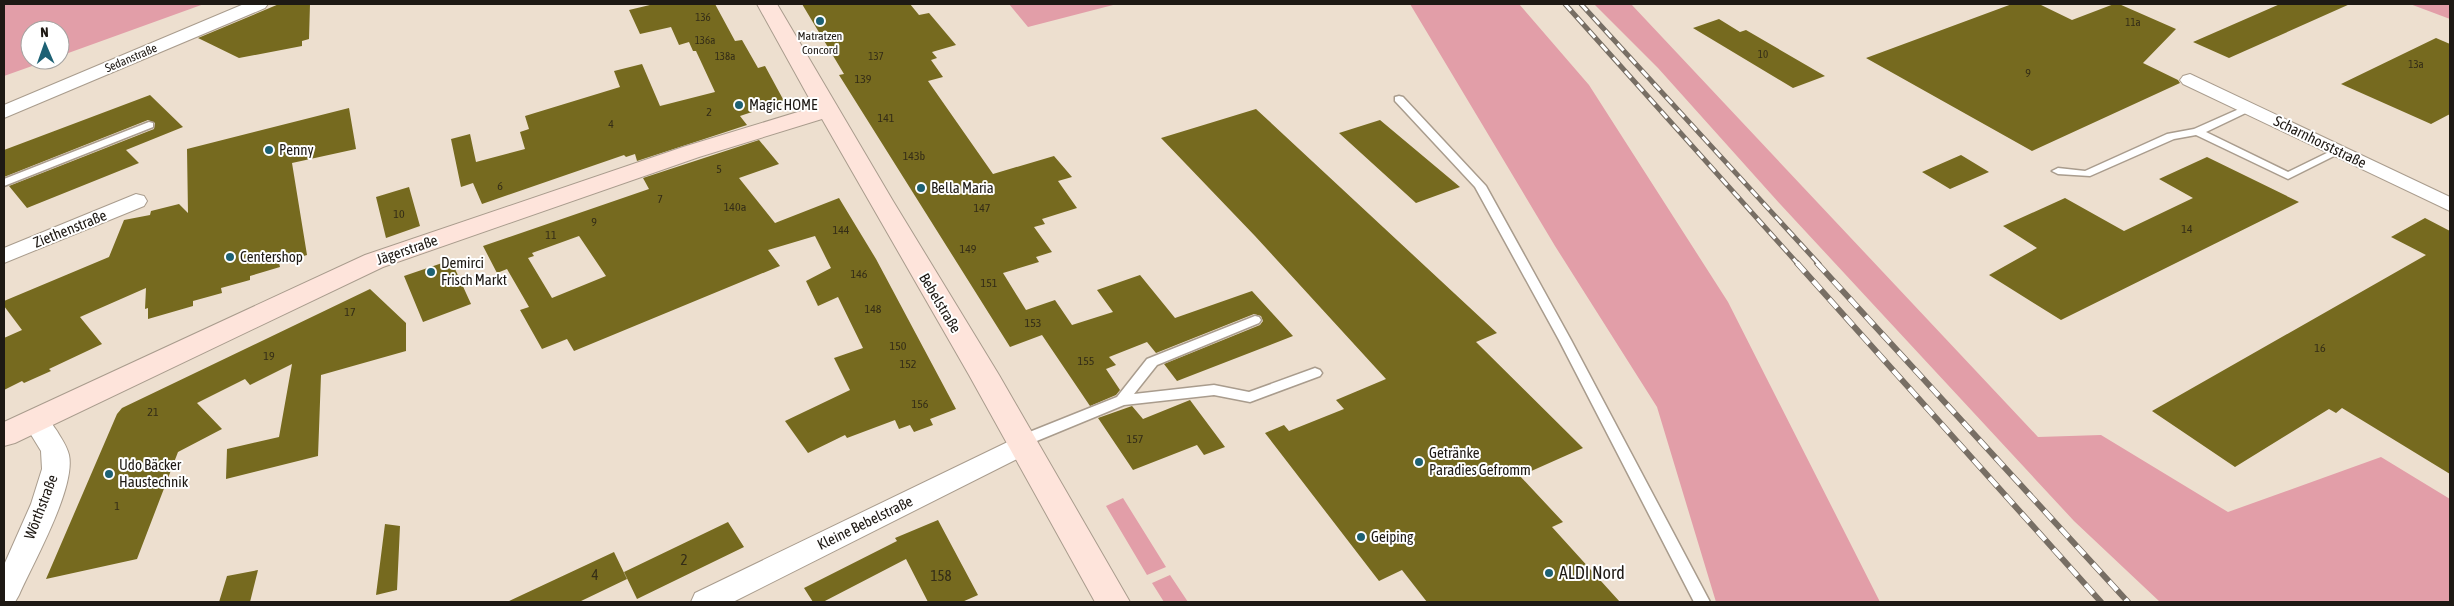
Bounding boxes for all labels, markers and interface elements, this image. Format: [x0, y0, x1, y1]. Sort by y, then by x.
house number: 136 [695, 11, 711, 23]
marker: Matratzen Concord [814, 15, 826, 27]
house number: 11a [2125, 16, 2141, 28]
north arrow [20, 20, 70, 70]
text: N [40, 24, 49, 40]
place label: Matratzen Concord [798, 29, 842, 57]
house number: 136a [695, 34, 715, 46]
street label: Sedanstraße [103, 41, 159, 75]
house number: 10 [1758, 48, 1768, 60]
house number: 138a [715, 50, 735, 62]
house number: 137 [868, 50, 884, 62]
house number: 13a [2408, 58, 2424, 70]
house number: 9 [2025, 66, 2031, 80]
house number: 139 [855, 72, 872, 86]
place label: Magic HOME [749, 96, 818, 113]
marker: Magic HOME [733, 99, 745, 111]
house number: 2 [706, 105, 712, 119]
house number: 141 [878, 111, 895, 125]
street label: Scharnhorststraße [2271, 112, 2369, 171]
house number: 4 [608, 117, 614, 131]
place label: Penny [279, 141, 314, 158]
marker: Penny [263, 144, 275, 156]
house number: 143b [903, 149, 926, 163]
house number: 5 [716, 162, 722, 176]
house number: 6 [497, 179, 503, 193]
place label: Bella Maria [931, 179, 994, 196]
marker: Bella Maria [915, 182, 927, 194]
house number: 7 [657, 192, 663, 206]
house number: 140a [724, 200, 746, 214]
house number: 147 [974, 201, 991, 215]
street label: Ziethenstraße [31, 206, 109, 251]
house number: 10 [393, 207, 405, 221]
house number: 9 [591, 215, 597, 229]
house number: 14 [2181, 222, 2193, 236]
house number: 144 [833, 223, 850, 237]
house number: 11 [545, 228, 557, 242]
street label: Jägerstraße [374, 231, 440, 268]
house number: 149 [960, 242, 977, 256]
place label: Centershop [240, 248, 303, 265]
marker: Centershop [224, 251, 236, 263]
place label: Demirci Frisch Markt [441, 254, 507, 288]
marker: Demirci Frisch Markt [425, 266, 437, 278]
house number: 146 [851, 267, 868, 281]
street label: Bebelstraße [916, 270, 965, 336]
house number: 151 [981, 276, 998, 290]
house number: 148 [865, 302, 882, 316]
house number: 17 [344, 305, 356, 319]
house number: 153 [1025, 316, 1041, 330]
house number: 150 [890, 339, 907, 353]
house number: 16 [2314, 341, 2326, 355]
house number: 19 [263, 349, 275, 363]
house number: 155 [1078, 354, 1094, 368]
house number: 152 [900, 357, 916, 371]
house number: 156 [912, 397, 929, 411]
house number: 21 [147, 405, 159, 419]
house number: 157 [1127, 432, 1144, 446]
place label: Getränke Paradies Gefromm [1429, 444, 1531, 478]
place label: Udo Bäcker Haustechnik [119, 456, 189, 490]
marker: Getränke Paradies Gefromm [1413, 456, 1425, 468]
marker: Udo Bäcker Haustechnik [103, 468, 115, 480]
street label: Wörthstraße [20, 472, 61, 542]
street label: Kleine Bebelstraße [814, 492, 915, 553]
house number: 1 [114, 499, 120, 513]
place label: Geiping [1371, 528, 1414, 545]
marker: Geiping [1355, 531, 1367, 543]
house number: 2 [680, 551, 688, 568]
place label: ALDI Nord [1559, 562, 1625, 583]
house number: 4 [591, 566, 599, 583]
house number: 158 [930, 567, 952, 584]
marker: ALDI Nord [1543, 567, 1555, 579]

